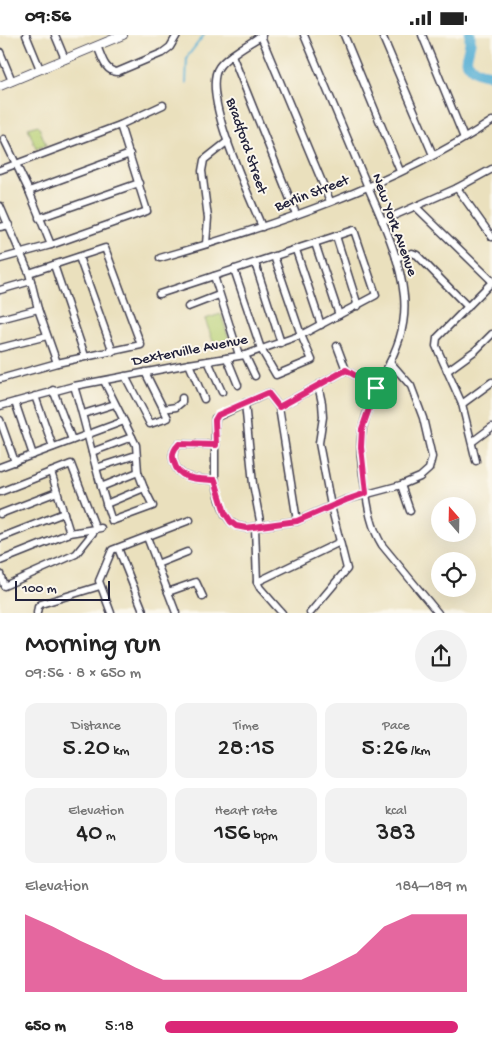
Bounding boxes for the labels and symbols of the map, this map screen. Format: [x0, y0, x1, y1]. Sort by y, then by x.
street label: Bradford Street [221, 95, 271, 198]
street label: Berlin Street [271, 171, 353, 217]
street label: New York Avenue [367, 171, 421, 279]
street label: Dexterville Avenue [130, 331, 250, 371]
pin [355, 367, 397, 409]
north arrow [431, 497, 476, 543]
scale bar [15, 577, 110, 601]

